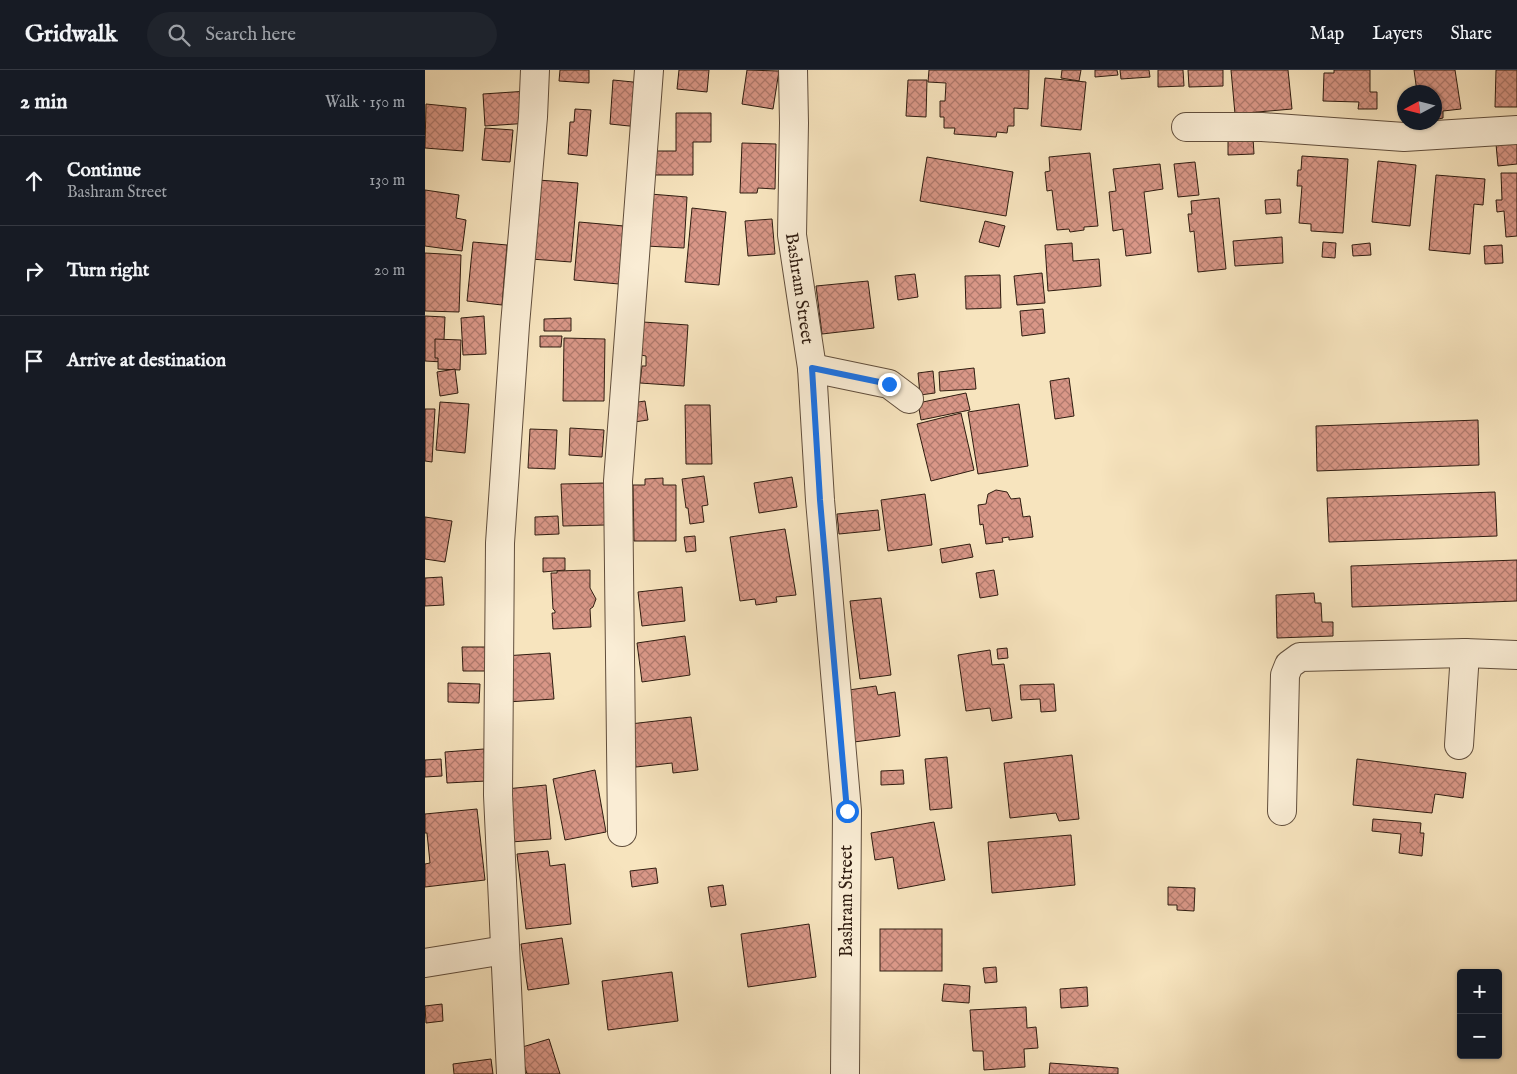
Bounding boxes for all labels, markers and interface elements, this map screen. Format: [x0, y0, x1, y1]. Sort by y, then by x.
search box [147, 12, 497, 57]
text: Gridwalk [25, 19, 117, 50]
icon: search [165, 21, 193, 49]
text: Search here [205, 23, 296, 47]
text: Map [1310, 23, 1344, 46]
text: Layers [1372, 23, 1423, 46]
text: Share [1451, 23, 1492, 46]
north arrow [1397, 85, 1442, 130]
text: 2 min [20, 89, 67, 116]
text: Walk · 150 m [325, 93, 405, 113]
text: Continue [67, 159, 141, 183]
icon: ahead [20, 167, 48, 195]
text: 130 m [369, 171, 405, 191]
text: Bashram Street [67, 183, 167, 203]
street label: Bashram Street [779, 231, 818, 346]
icon: right [20, 257, 48, 285]
text: Turn right [67, 259, 149, 283]
text: 20 m [374, 261, 405, 281]
icon: arrive [20, 347, 48, 375]
text: Arrive at destination [67, 349, 226, 373]
route end [878, 373, 901, 396]
route start [836, 800, 859, 823]
street label: Bashram Street [836, 845, 859, 957]
map controls [1457, 969, 1502, 1059]
button: + [1457, 969, 1502, 1014]
button: − [1457, 1014, 1502, 1059]

